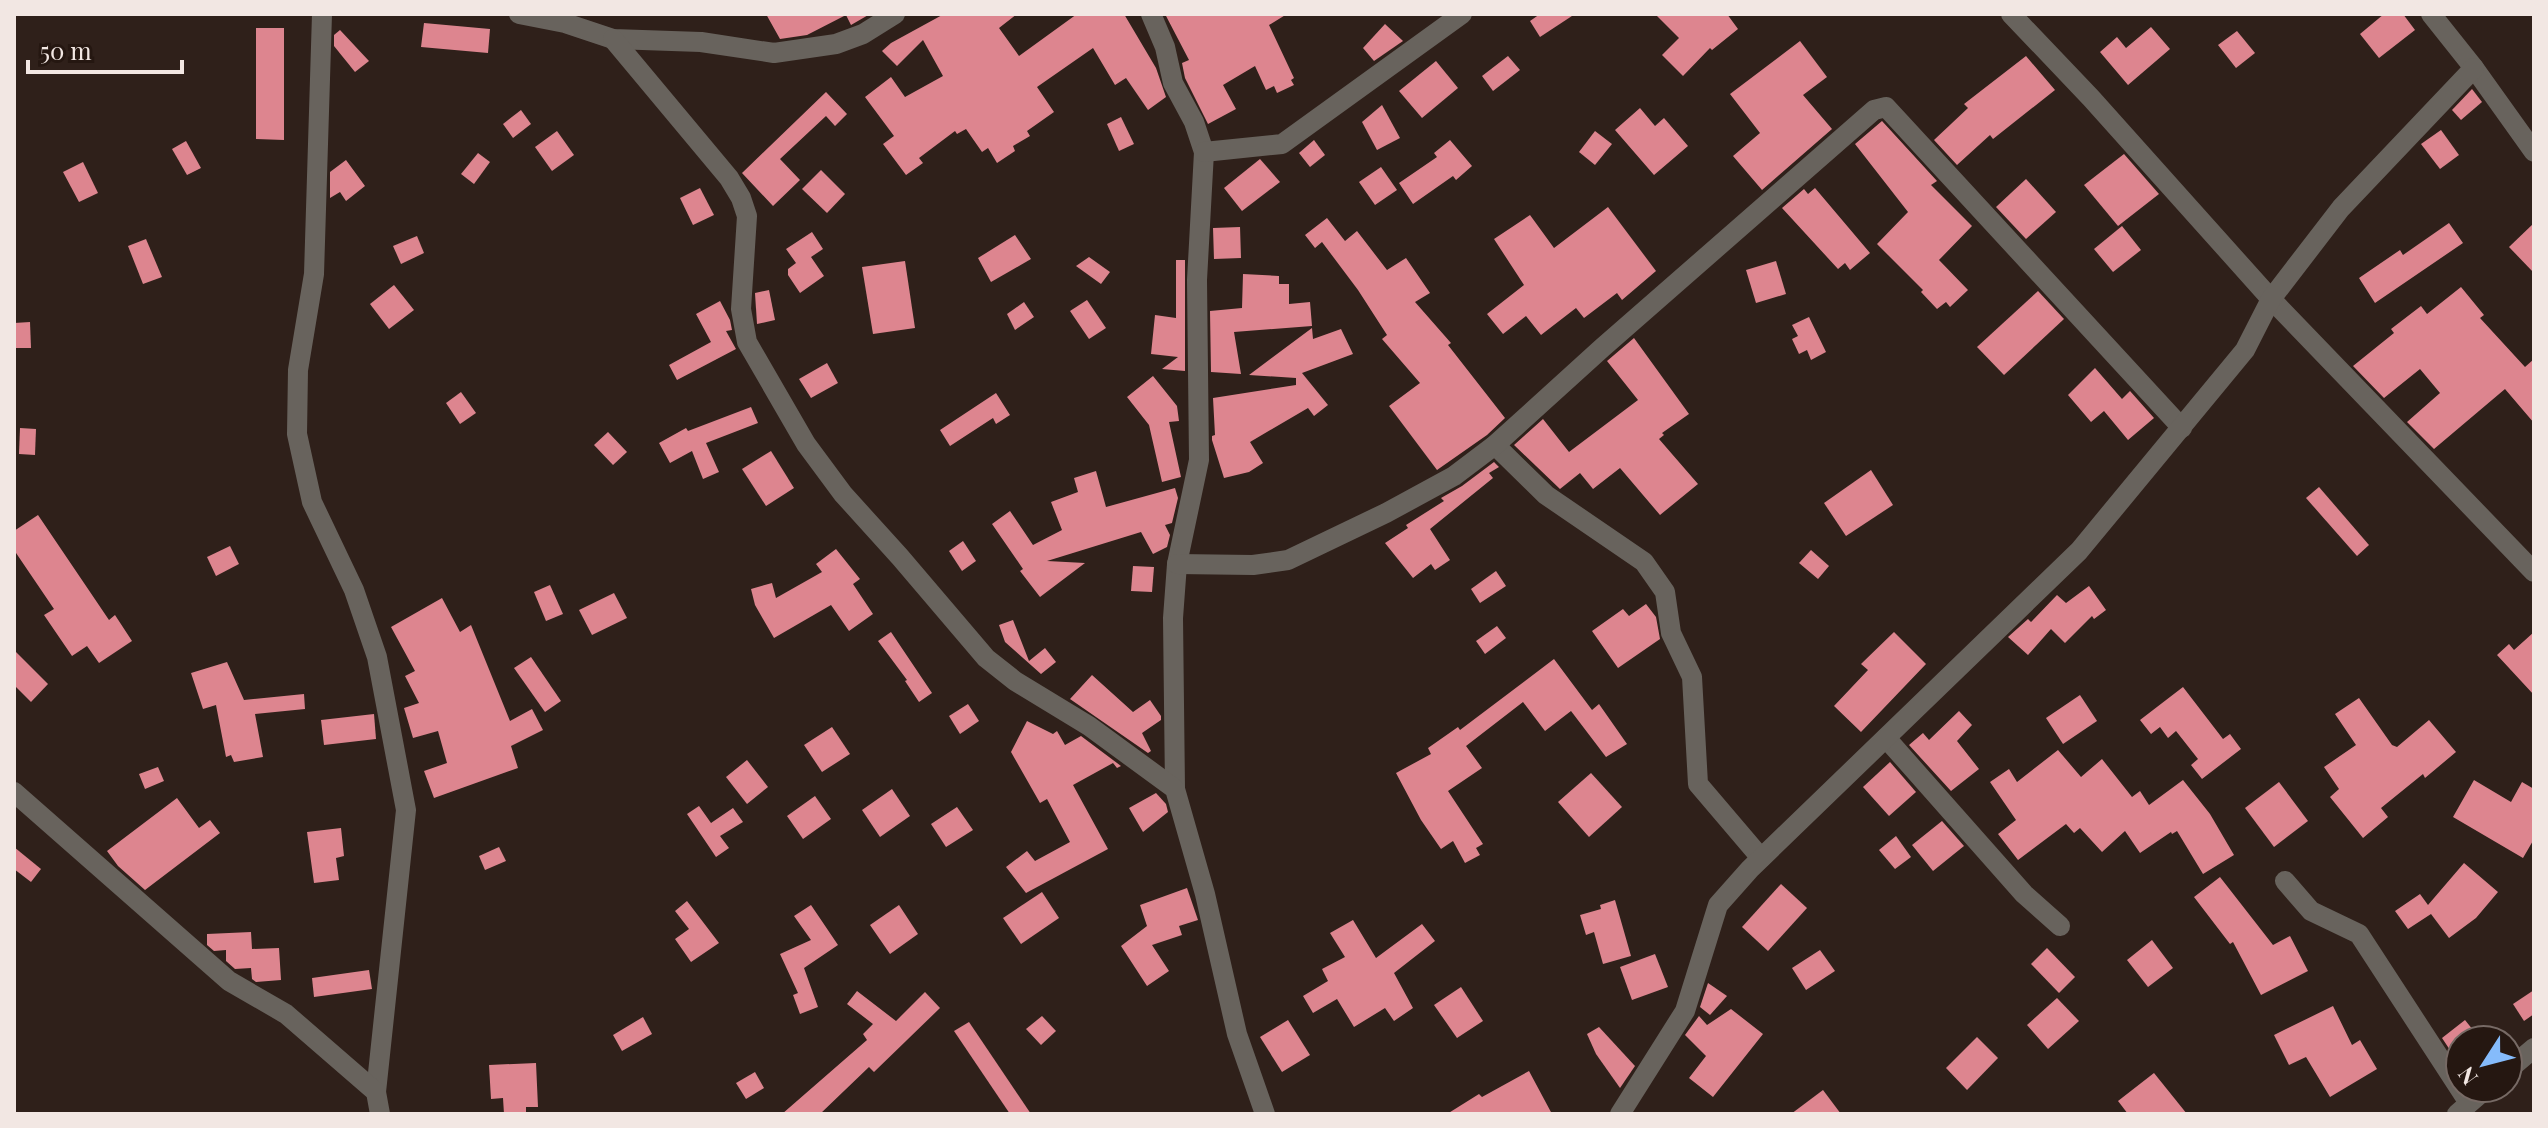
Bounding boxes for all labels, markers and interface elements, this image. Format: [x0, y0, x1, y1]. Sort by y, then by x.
scale bar [28, 24, 182, 74]
text: 50 m [40, 34, 92, 66]
north arrow [2444, 1024, 2524, 1104]
text: N [2450, 1061, 2484, 1092]

